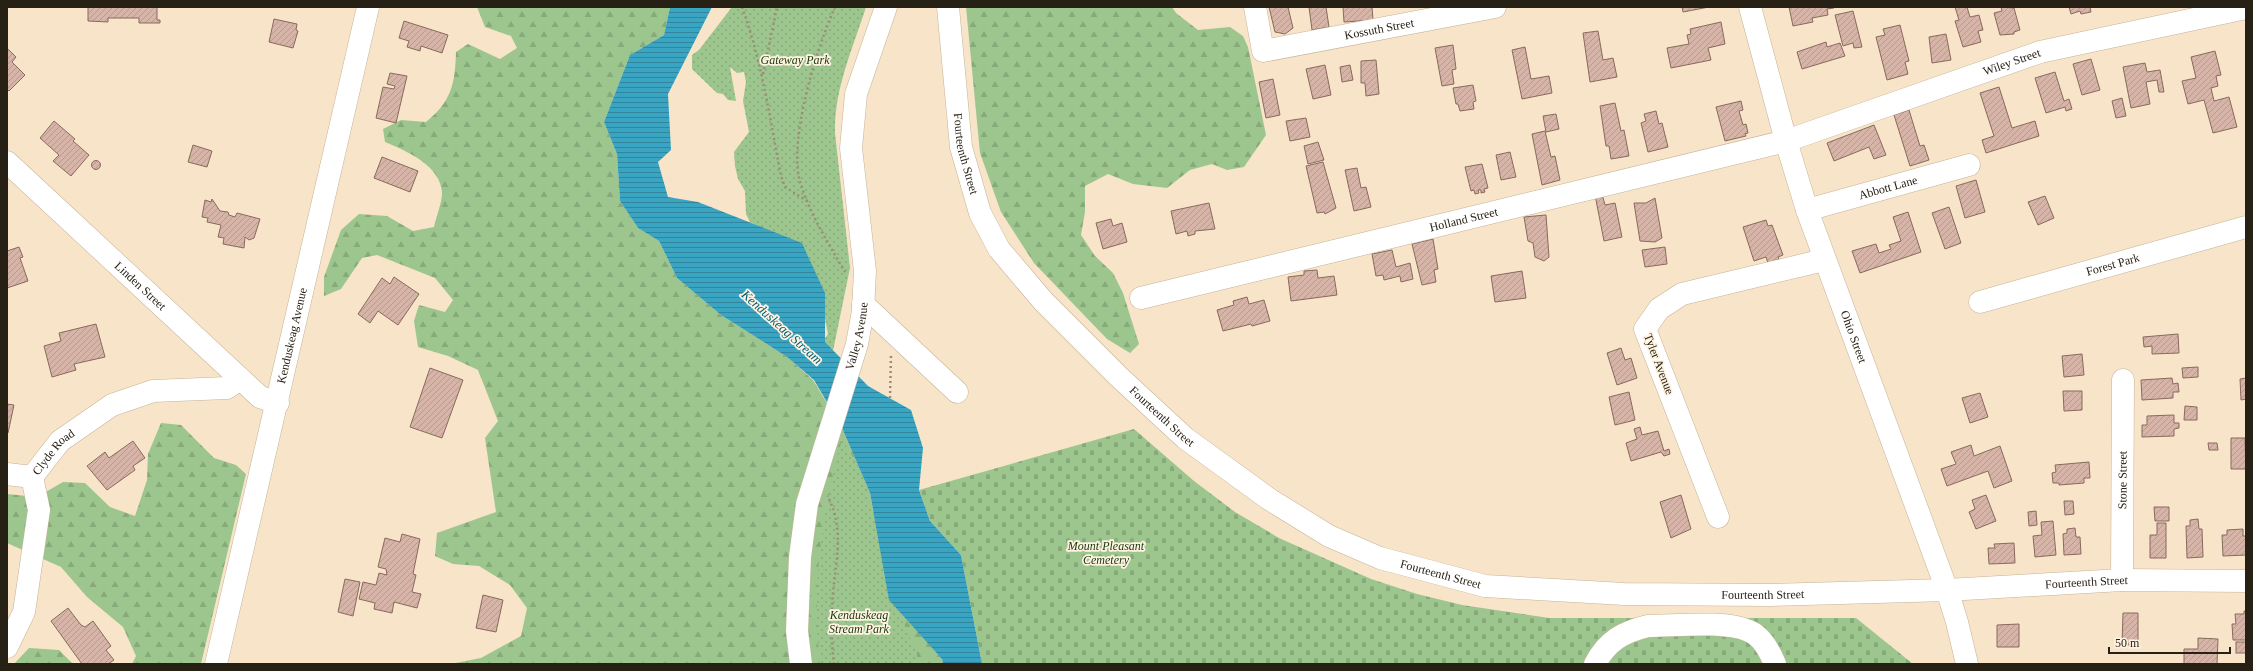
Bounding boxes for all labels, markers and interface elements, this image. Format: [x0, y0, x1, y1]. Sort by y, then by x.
street label: Kossuth Street [1343, 15, 1416, 42]
street label: Wiley Street [1981, 45, 2043, 78]
park label: Gateway Park [761, 53, 830, 67]
street label: Fourteenth Street [951, 112, 981, 197]
street label: Abbott Lane [1857, 173, 1919, 202]
street label: Holland Street [1428, 204, 1500, 235]
street label: Forest Park [2084, 250, 2141, 279]
street label: Linden Street [112, 259, 169, 314]
street label: Kenduskeag Avenue [274, 286, 310, 385]
water label: Kenduskeag Stream [738, 286, 825, 367]
street label: Valley Avenue [842, 302, 870, 372]
street label: Ohio Street [1838, 309, 1870, 366]
street label: Tyler Avenue [1641, 332, 1677, 396]
street label: Fourteenth Street [1127, 383, 1198, 450]
street label: Clyde Road [29, 426, 77, 478]
street label: Stone Street [2115, 450, 2130, 509]
park label: Mount Pleasant Cemetery [1067, 539, 1145, 567]
street label: Fourteenth Street [1399, 557, 1483, 592]
street label: Fourteenth Street [2045, 573, 2129, 591]
street label: Fourteenth Street [1721, 587, 1805, 602]
park label: Kenduskeag Stream Park [829, 608, 890, 636]
scale bar [2109, 629, 2230, 655]
text: 50 m [2115, 636, 2140, 650]

